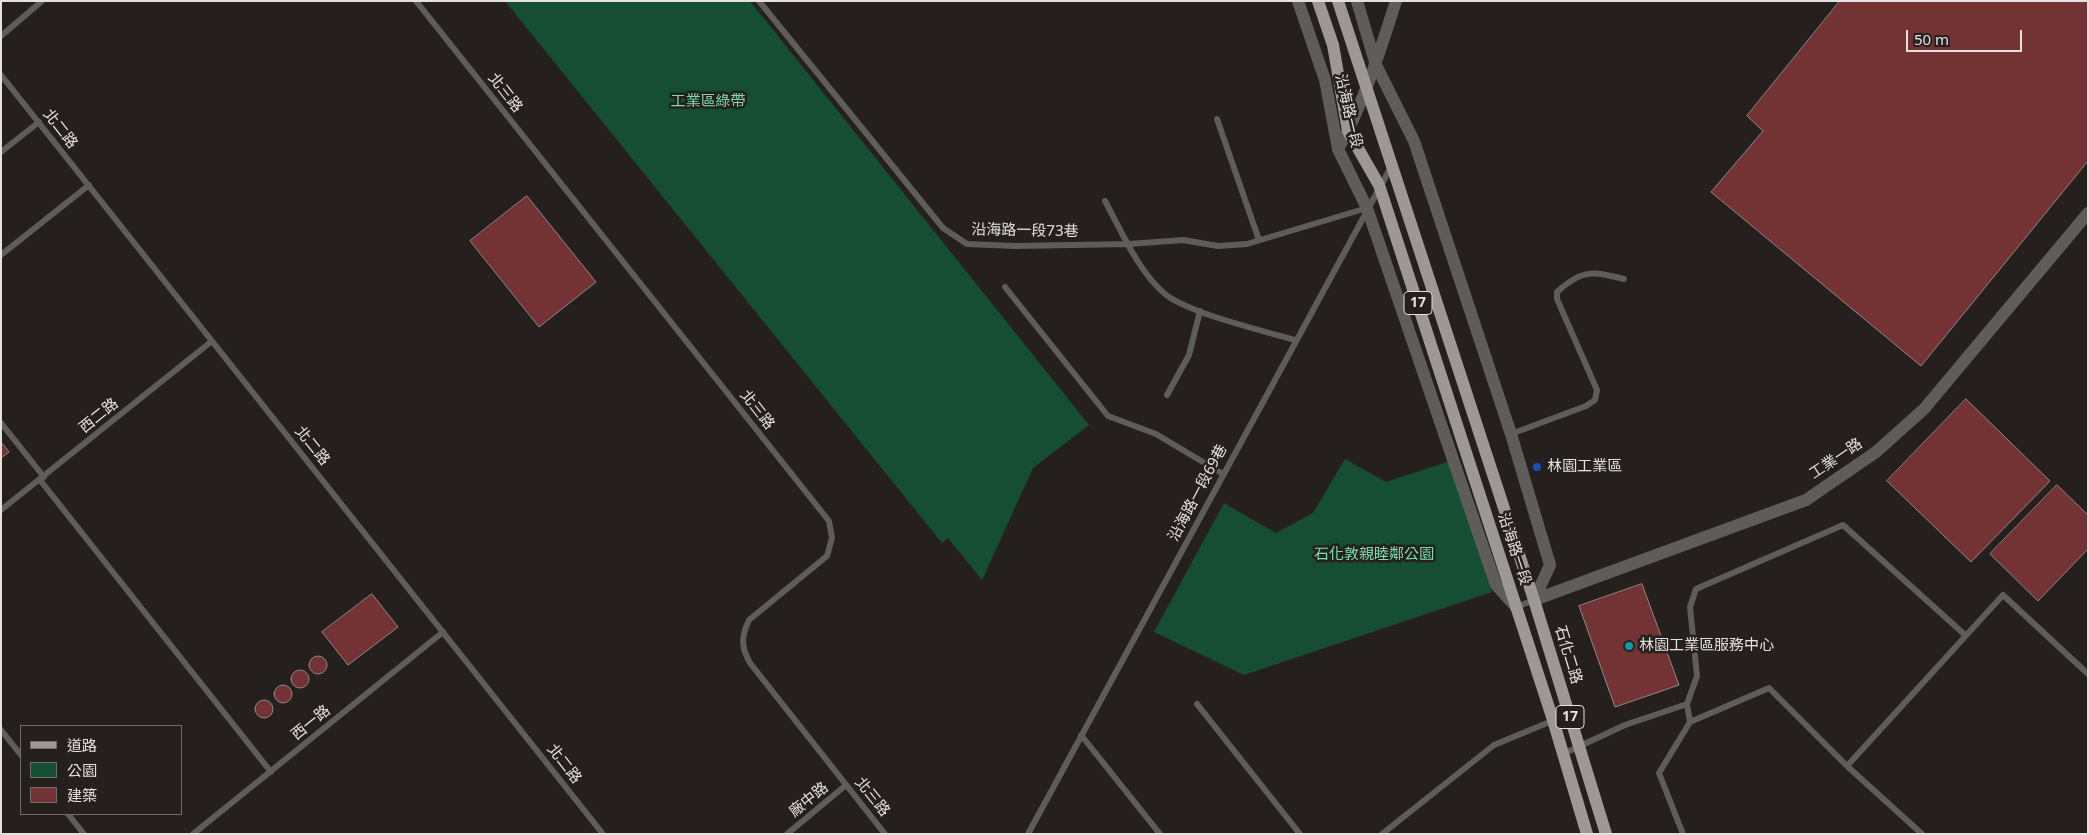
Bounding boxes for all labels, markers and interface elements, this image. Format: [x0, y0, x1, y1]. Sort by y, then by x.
scale bar [1909, 20, 2025, 52]
text: 50 m [1914, 29, 1949, 49]
street label: 北三路 [484, 70, 526, 116]
street label: 沿海路一段 [1331, 72, 1365, 150]
park label: 工業區綠帶 [671, 93, 745, 111]
street label: 北二路 [39, 106, 81, 152]
street label: 沿海路一段73巷 [971, 221, 1079, 241]
road number: 17 [1404, 292, 1432, 314]
street label: 北三路 [736, 387, 778, 433]
street label: 西二路 [76, 395, 122, 437]
street label: 北二路 [291, 423, 333, 469]
street label: 工業一路 [1806, 435, 1866, 483]
street label: 沿海路一段69巷 [1165, 441, 1231, 545]
place label: 林園工業區 [1547, 458, 1622, 476]
marker: 林園工業區 [1531, 461, 1543, 473]
street label: 沿海路一段 [1494, 511, 1534, 587]
park label: 石化敦親睦鄰公園 [1314, 546, 1434, 564]
street label: 石化二路 [1551, 624, 1585, 686]
place label: 林園工業區服務中心 [1639, 637, 1774, 655]
marker: 林園工業區服務中心 [1623, 640, 1635, 652]
street label: 西一路 [288, 702, 334, 744]
road number: 17 [1556, 706, 1584, 729]
legend [20, 725, 182, 815]
text: 道路 [67, 735, 97, 755]
street label: 北二路 [543, 741, 585, 787]
text: 公園 [67, 760, 97, 780]
street label: 北三路 [851, 774, 893, 820]
street label: 廠中路 [786, 779, 832, 821]
text: 建築 [67, 785, 97, 805]

